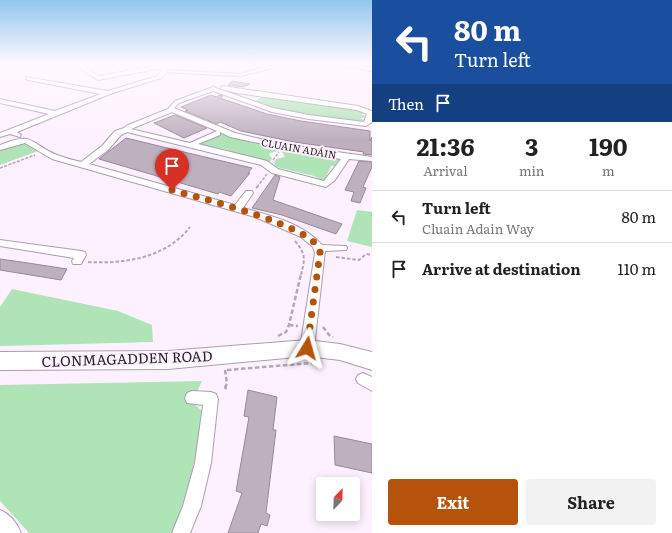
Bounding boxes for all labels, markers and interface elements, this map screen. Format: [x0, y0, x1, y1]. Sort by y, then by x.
text: 80 m [454, 8, 521, 50]
icon: left [388, 16, 440, 68]
text: Turn left [454, 46, 531, 73]
text: Then [388, 92, 424, 115]
icon: arrive [432, 92, 454, 114]
text: 21:36 [416, 128, 474, 163]
text: 3 [525, 128, 538, 163]
text: 190 [589, 128, 628, 163]
street label: CLUAIN ADÁIN [260, 134, 338, 162]
pin [155, 149, 189, 190]
icon: arrive [161, 155, 183, 177]
text: Arrival [423, 161, 468, 180]
text: min [519, 161, 544, 180]
text: m [602, 161, 615, 180]
text: Turn left [422, 196, 491, 219]
text: 80 m [622, 205, 656, 228]
icon: left [388, 206, 410, 228]
text: Cluain Adain Way [422, 219, 534, 238]
text: Arrive at destination [422, 257, 581, 280]
text: 110 m [618, 257, 656, 280]
icon: arrive [388, 258, 410, 280]
position arrow [286, 327, 328, 369]
street label: CLONMAGADDEN ROAD [41, 345, 213, 371]
north arrow [316, 477, 360, 521]
map controls [316, 477, 360, 521]
button: Exit [388, 479, 518, 525]
button: Share [526, 479, 656, 525]

